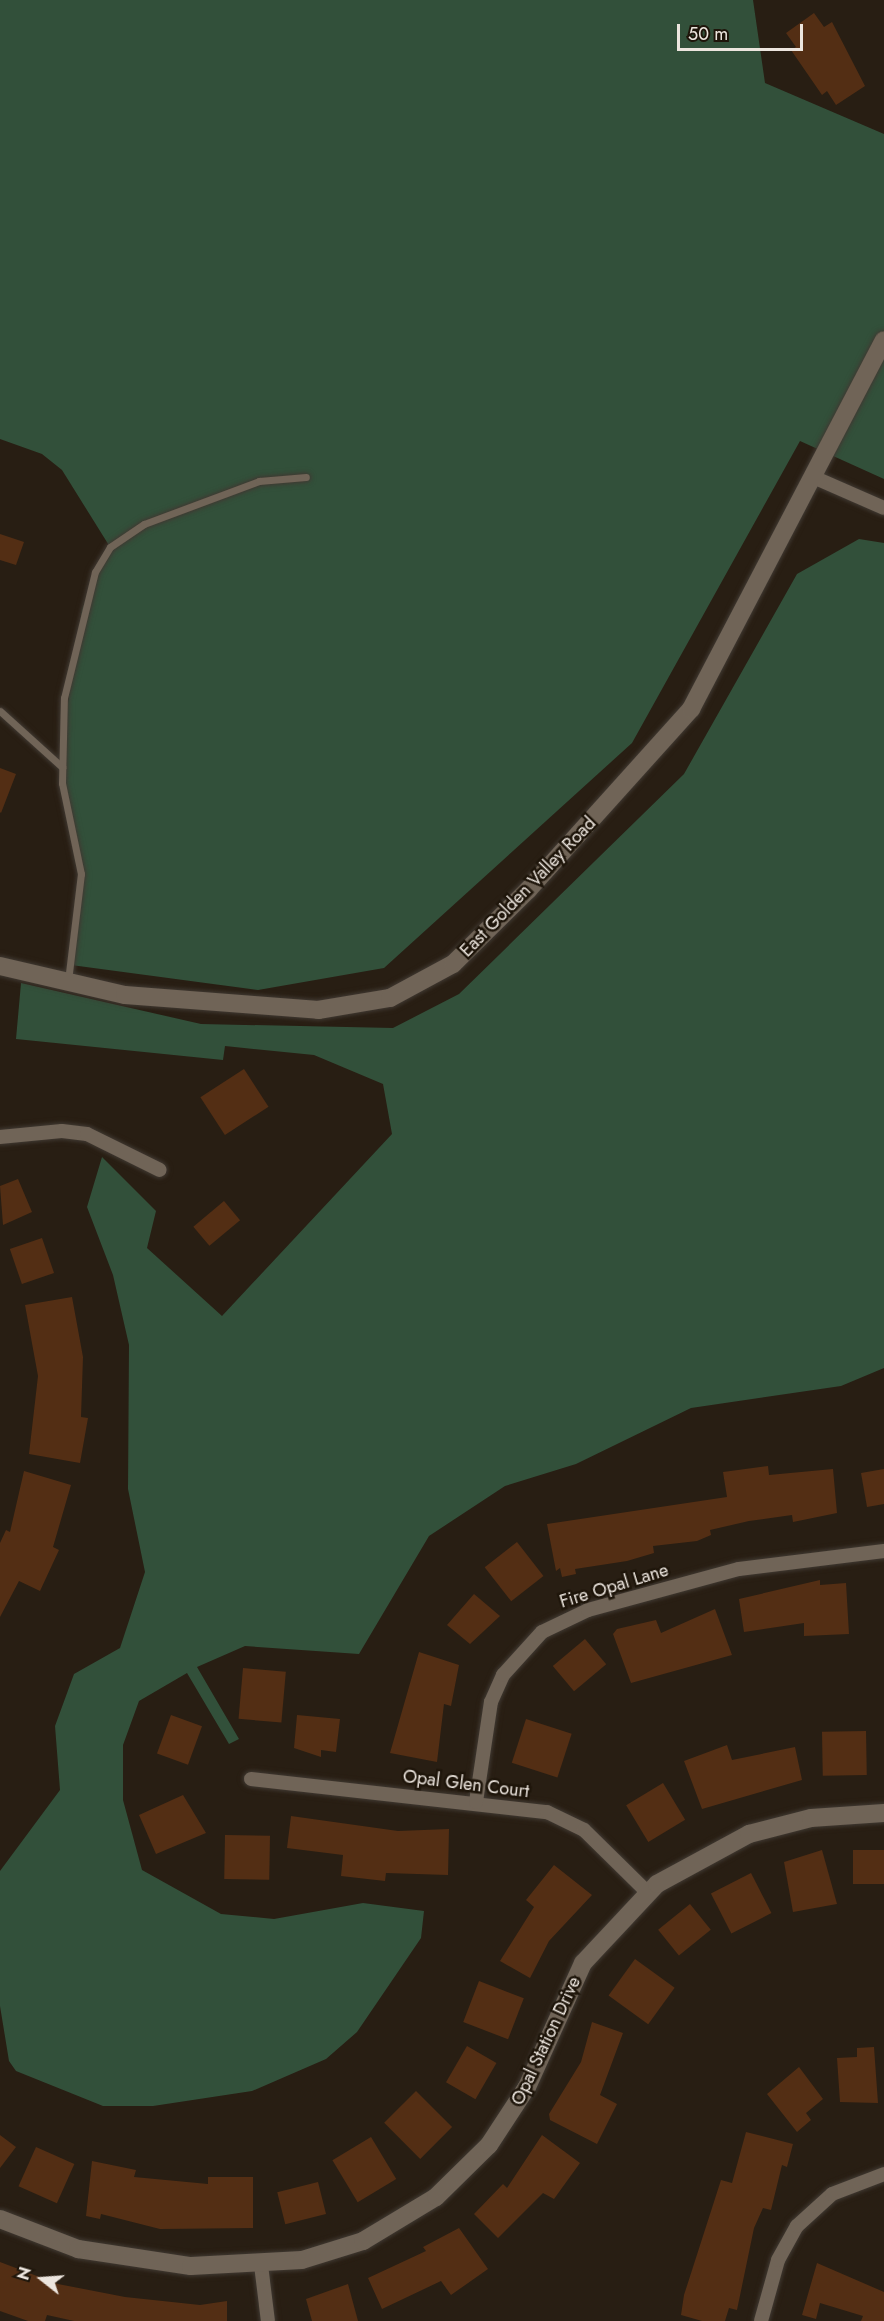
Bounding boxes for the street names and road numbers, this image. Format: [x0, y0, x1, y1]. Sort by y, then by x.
street label: East Golden Valley Road [456, 813, 600, 961]
street label: Fire Opal Lane [557, 1559, 671, 1613]
street label: Opal Glen Court [402, 1766, 530, 1802]
street label: Opal Station Drive [507, 1973, 585, 2109]

